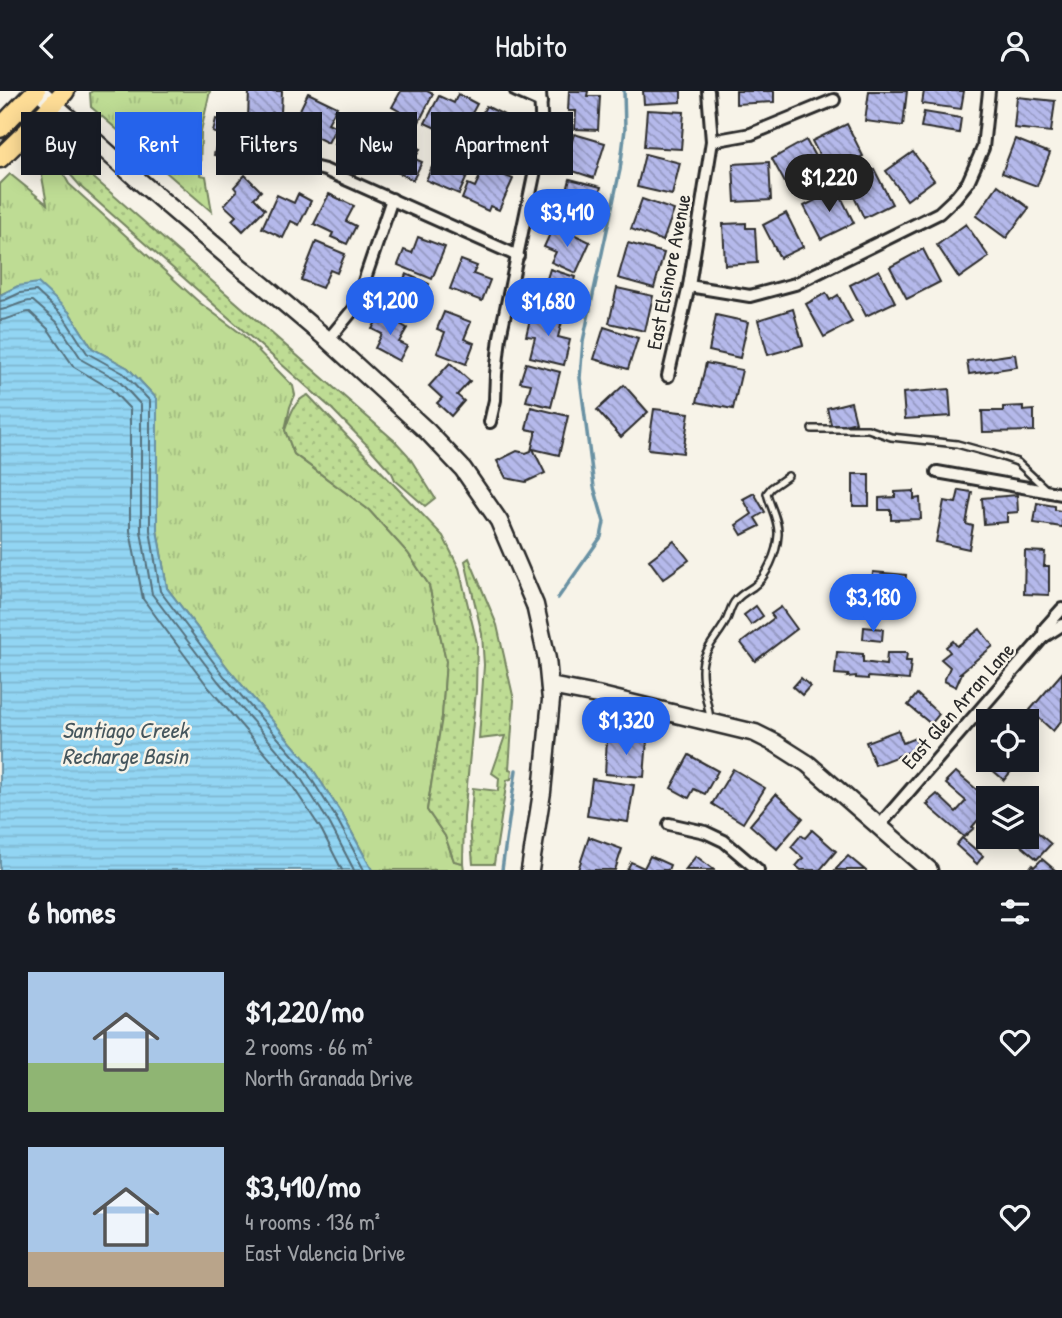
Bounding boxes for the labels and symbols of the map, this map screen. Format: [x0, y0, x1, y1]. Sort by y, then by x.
pin: $1,220 [772, 155, 886, 214]
pin: $3,410 [510, 190, 624, 249]
street label: East Elsinore Avenue [639, 192, 698, 352]
pin: $1,200 [333, 278, 447, 337]
pin: $1,680 [491, 279, 605, 338]
pin: $3,180 [816, 575, 930, 634]
street label: East Glen Arran Lane [895, 636, 1021, 775]
pin: $1,320 [569, 697, 683, 757]
water label: Santiago Creek Recharge Basin [62, 714, 191, 772]

